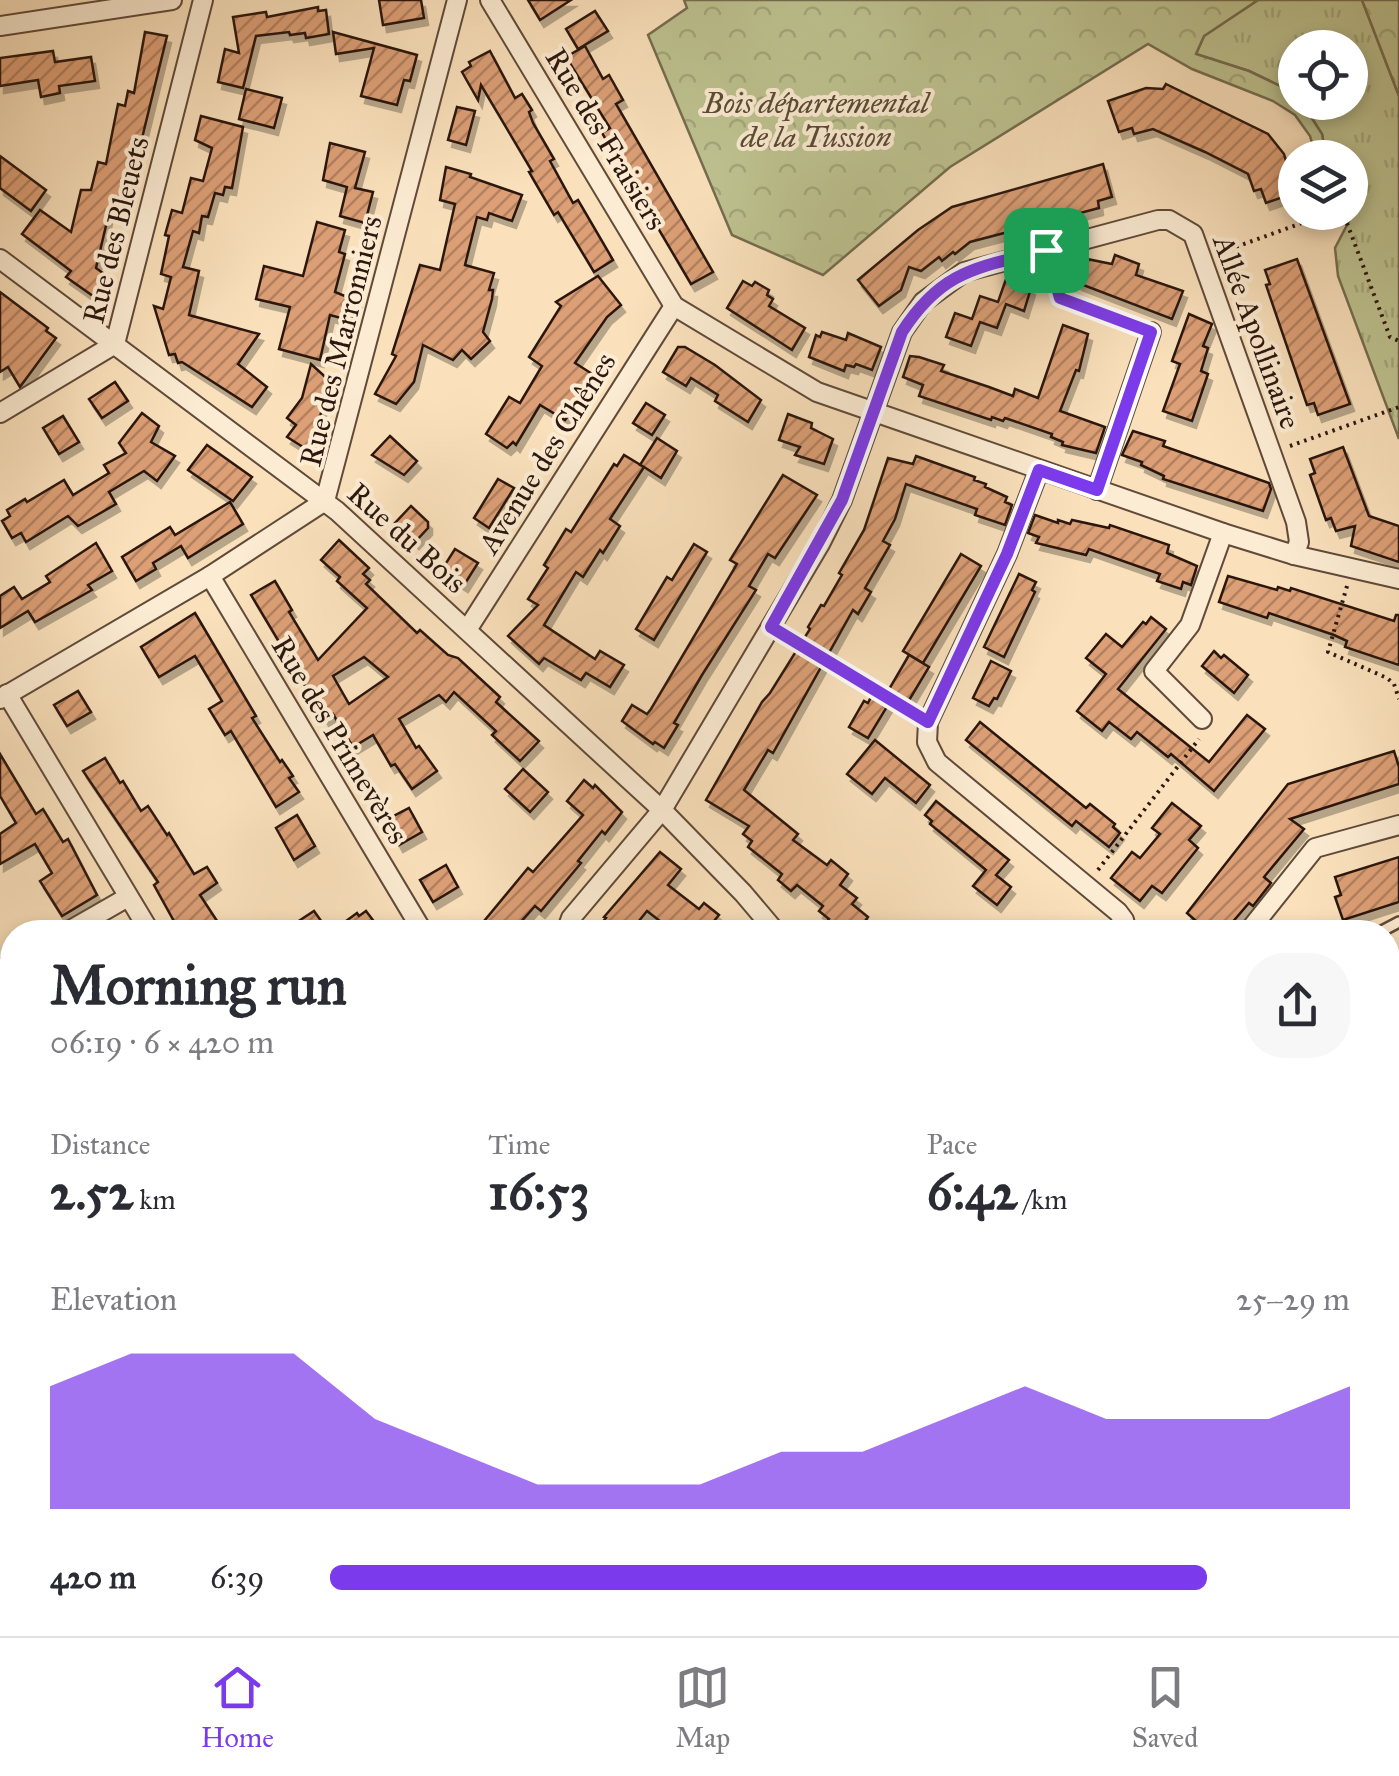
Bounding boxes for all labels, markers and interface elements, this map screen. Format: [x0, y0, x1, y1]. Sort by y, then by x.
map controls [1278, 30, 1368, 230]
button: locate [1278, 30, 1368, 120]
street label: Rue des Fraisiers [538, 42, 674, 236]
park label: Bois départemental de la Tussion [701, 85, 932, 155]
street label: Rue des Bleuets [75, 133, 157, 327]
button: layers [1278, 140, 1368, 230]
pin [1004, 208, 1089, 293]
street label: Rue des Marronniers [292, 212, 390, 470]
icon: arrive [1019, 223, 1074, 278]
street label: Allée Apollinaire [1205, 228, 1309, 434]
street label: Avenue des Chênes [470, 346, 623, 562]
street label: Rue du Bois [340, 475, 474, 601]
street label: Rue des Primevères [264, 630, 416, 850]
text: Morning run [50, 952, 347, 1019]
button: share [1245, 953, 1350, 1058]
text: 06:19 · 6 × 420 m [50, 1023, 274, 1062]
text: Distance [50, 1127, 150, 1162]
text: Time [488, 1127, 550, 1162]
text: Pace [927, 1127, 977, 1162]
text: 2.52 [50, 1162, 133, 1223]
text: 16:53 [488, 1162, 589, 1223]
text: 6:42 [927, 1162, 1017, 1223]
text: km [133, 1182, 176, 1217]
text: /km [1017, 1182, 1068, 1217]
text: Elevation [50, 1280, 177, 1319]
text: 25–29 m [1236, 1280, 1350, 1319]
text: 420 m [50, 1558, 136, 1597]
text: 6:39 [210, 1558, 264, 1597]
tab: Home [201, 1660, 274, 1755]
tab: Map [675, 1660, 730, 1755]
tab: Saved [1132, 1660, 1198, 1755]

